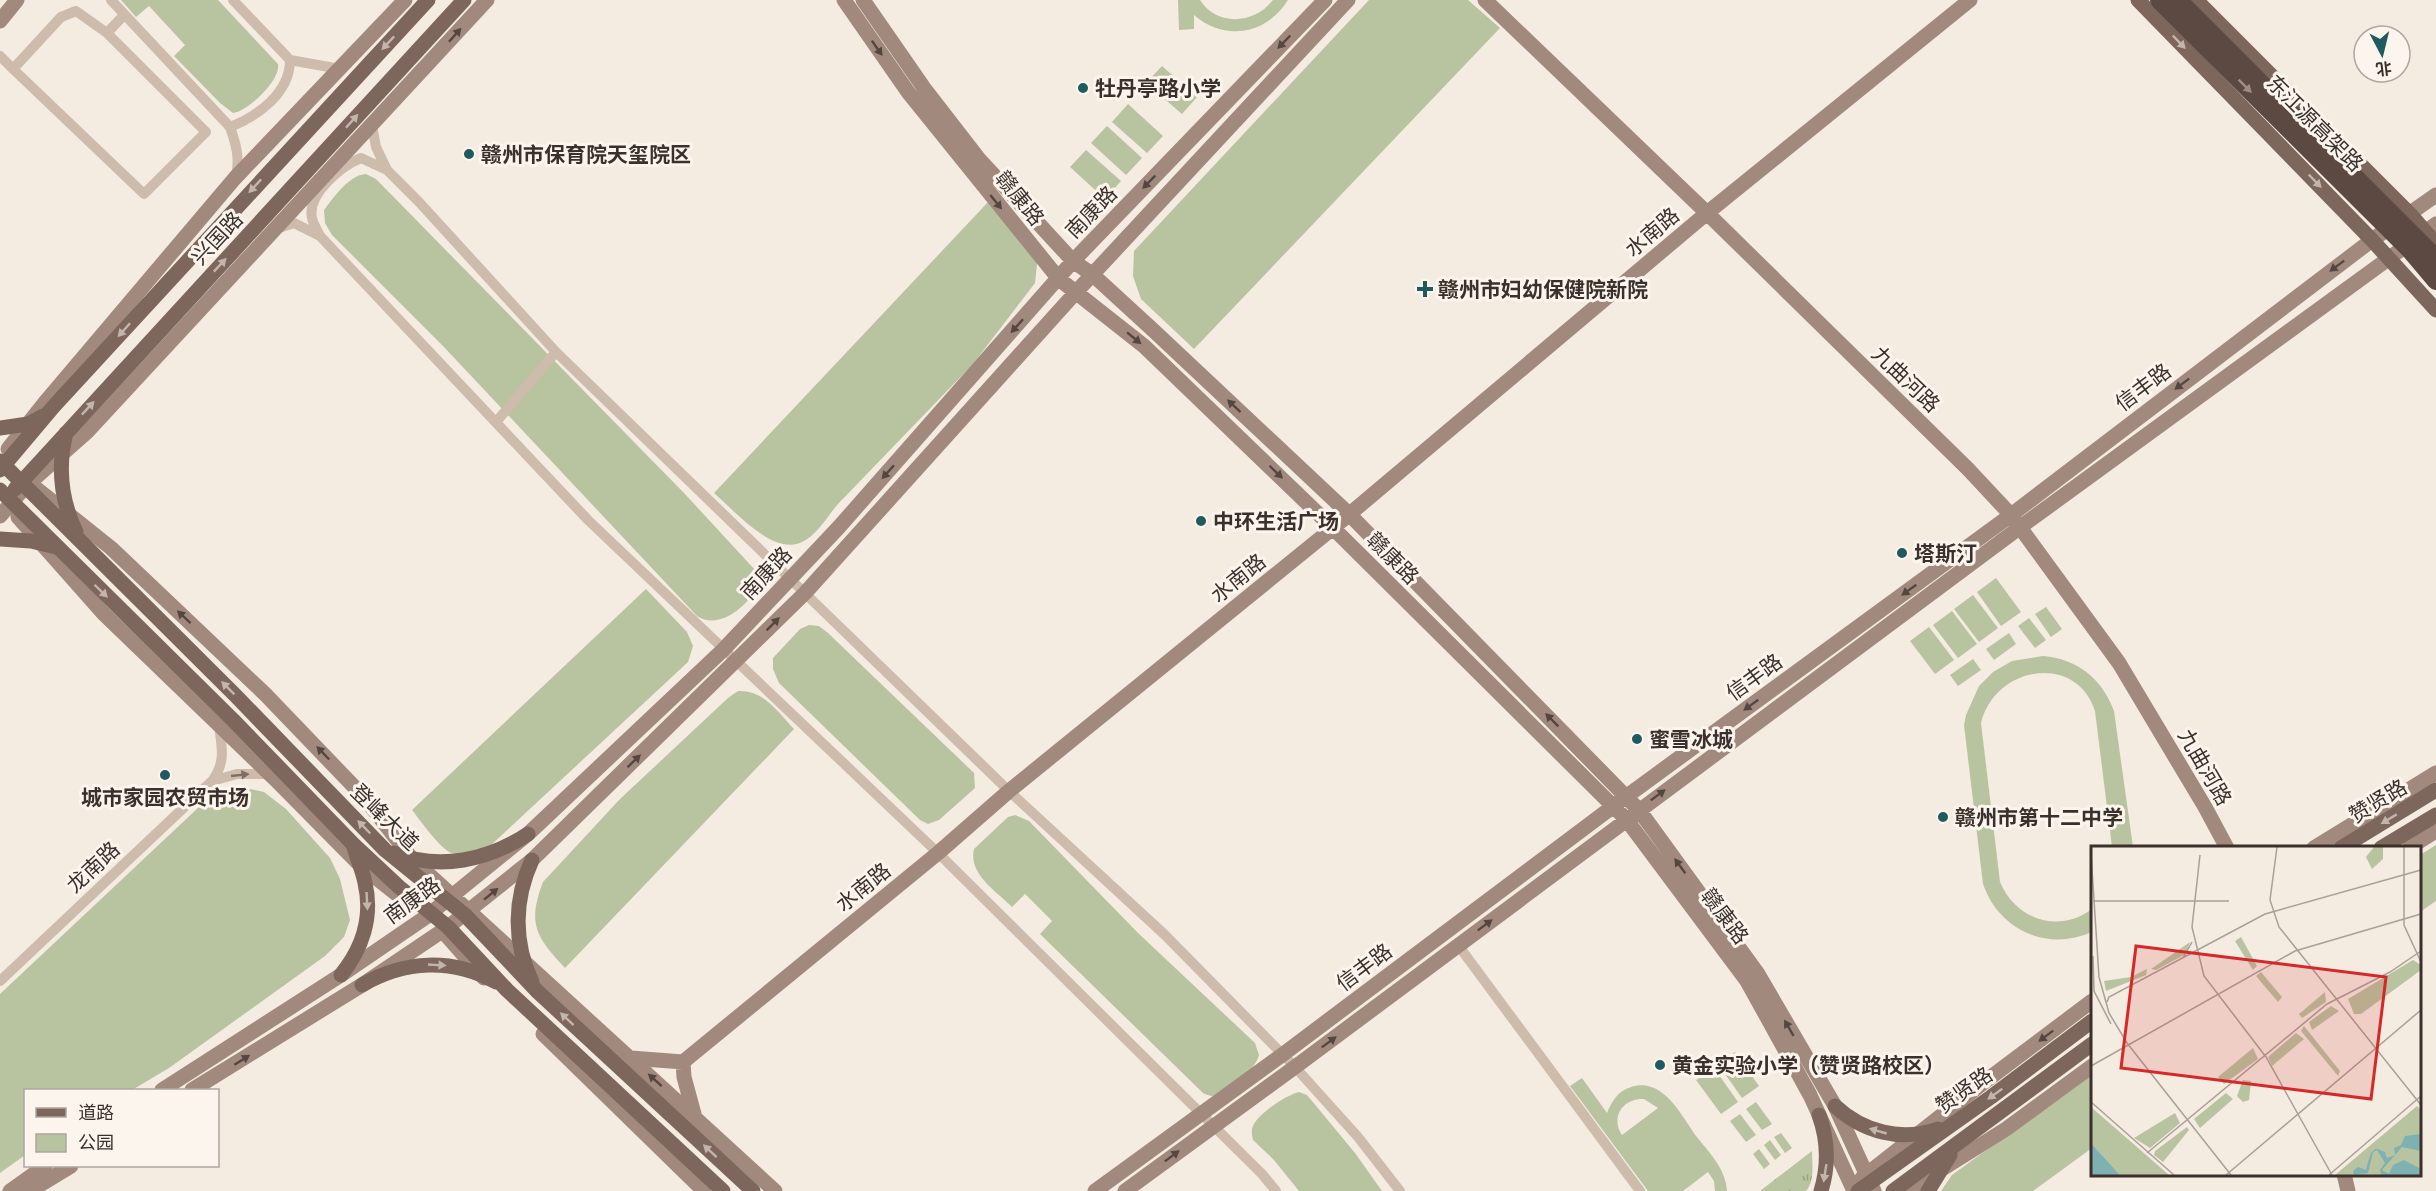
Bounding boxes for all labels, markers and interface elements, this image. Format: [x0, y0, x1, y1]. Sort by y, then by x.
north arrow [2352, 24, 2412, 84]
one-way arrow [448, 27, 462, 42]
one-way arrow [2172, 34, 2186, 49]
one-way arrow [382, 35, 395, 50]
one-way arrow [1278, 35, 1292, 49]
one-way arrow [871, 40, 882, 56]
text: 北 [2375, 58, 2393, 79]
street label: 东江源高架路 [2262, 70, 2368, 176]
place label: 牡丹亭路小学 [1095, 76, 1221, 101]
one-way arrow [2237, 78, 2251, 92]
marker: 牡丹亭路小学 [1076, 81, 1090, 95]
one-way arrow [345, 114, 358, 129]
place label: 赣州市保育院天玺院区 [481, 142, 691, 167]
marker: 赣州市保育院天玺院区 [462, 147, 476, 161]
street label: 赣康路 [990, 166, 1050, 230]
one-way arrow [2308, 174, 2322, 188]
one-way arrow [1142, 175, 1156, 190]
one-way arrow [249, 178, 262, 193]
street label: 南康路 [1060, 181, 1122, 243]
one-way arrow [989, 195, 1002, 210]
street label: 水南路 [1620, 202, 1684, 262]
street label: 兴国路 [186, 206, 248, 270]
one-way arrow [213, 258, 226, 273]
one-way arrow [2330, 260, 2346, 272]
place label: 赣州市妇幼保健院新院 [1438, 277, 1648, 302]
marker: 赣州市妇幼保健院新院 [1416, 280, 1434, 298]
one-way arrow [1011, 318, 1024, 333]
one-way arrow [117, 322, 131, 337]
one-way arrow [1126, 332, 1142, 345]
street label: 九曲河路 [1867, 341, 1945, 417]
street label: 信丰路 [2110, 358, 2176, 416]
one-way arrow [2175, 378, 2190, 390]
one-way arrow [1227, 400, 1242, 413]
one-way arrow [81, 401, 95, 416]
one-way arrow [881, 464, 895, 479]
one-way arrow [1268, 465, 1282, 479]
place label: 中环生活广场 [1213, 509, 1339, 534]
marker: 中环生活广场 [1194, 514, 1208, 528]
street label: 赣康路 [1362, 527, 1424, 589]
street label: 南康路 [735, 541, 797, 605]
place label: 塔斯汀 [1914, 541, 1977, 566]
marker: 塔斯汀 [1895, 546, 1909, 560]
street label: 水南路 [1206, 548, 1270, 608]
one-way arrow [94, 583, 108, 597]
one-way arrow [1901, 583, 1916, 595]
one-way arrow [177, 610, 191, 624]
one-way arrow [766, 618, 780, 632]
street label: 信丰路 [1721, 648, 1787, 706]
one-way arrow [221, 681, 235, 695]
one-way arrow [1744, 699, 1760, 711]
one-way arrow [1545, 712, 1559, 727]
street label: 九曲河路 [2173, 724, 2237, 810]
place label: 蜜雪冰城 [1649, 727, 1733, 752]
marker: 蜜雪冰城 [1630, 732, 1644, 746]
one-way arrow [316, 747, 330, 761]
one-way arrow [626, 754, 641, 768]
marker: 城市家园农贸市场 [158, 768, 172, 782]
one-way arrow [231, 770, 250, 779]
street label: 赞贤路 [2345, 774, 2411, 828]
street label: 登峰大道 [346, 779, 424, 855]
place label: 城市家园农贸市场 [81, 785, 249, 810]
one-way arrow [1650, 789, 1666, 801]
place label: 赣州市第十二中学 [1955, 805, 2123, 830]
marker: 赣州市第十二中学 [1936, 810, 1950, 824]
one-way arrow [2381, 813, 2397, 824]
one-way arrow [357, 820, 371, 835]
street label: 龙南路 [61, 836, 125, 898]
inset map [2091, 846, 2421, 1176]
street label: 水南路 [831, 857, 895, 917]
one-way arrow [1674, 859, 1686, 875]
street label: 南康路 [379, 871, 445, 929]
street label: 赣康路 [1696, 883, 1754, 949]
one-way arrow [484, 888, 499, 900]
one-way arrow [363, 891, 372, 910]
one-way arrow [1478, 919, 1493, 931]
street label: 信丰路 [1331, 938, 1397, 996]
one-way arrow [428, 961, 447, 970]
one-way arrow [560, 1012, 574, 1026]
one-way arrow [1784, 1020, 1795, 1036]
one-way arrow [2038, 1030, 2054, 1042]
one-way arrow [1321, 1036, 1337, 1048]
place label: 黄金实验小学（赞贤路校区） [1672, 1053, 1945, 1078]
one-way arrow [233, 1054, 250, 1065]
marker: 黄金实验小学（赞贤路校区） [1653, 1058, 1667, 1072]
street label: 赞贤路 [1931, 1062, 1997, 1118]
one-way arrow [648, 1074, 663, 1087]
one-way arrow [1987, 1088, 2003, 1100]
legend [24, 1089, 219, 1167]
text: 道路 [78, 1102, 114, 1123]
one-way arrow [1869, 1126, 1887, 1135]
text: 公园 [78, 1132, 114, 1153]
one-way arrow [702, 1144, 717, 1158]
one-way arrow [1163, 1150, 1179, 1162]
one-way arrow [1820, 1164, 1829, 1183]

